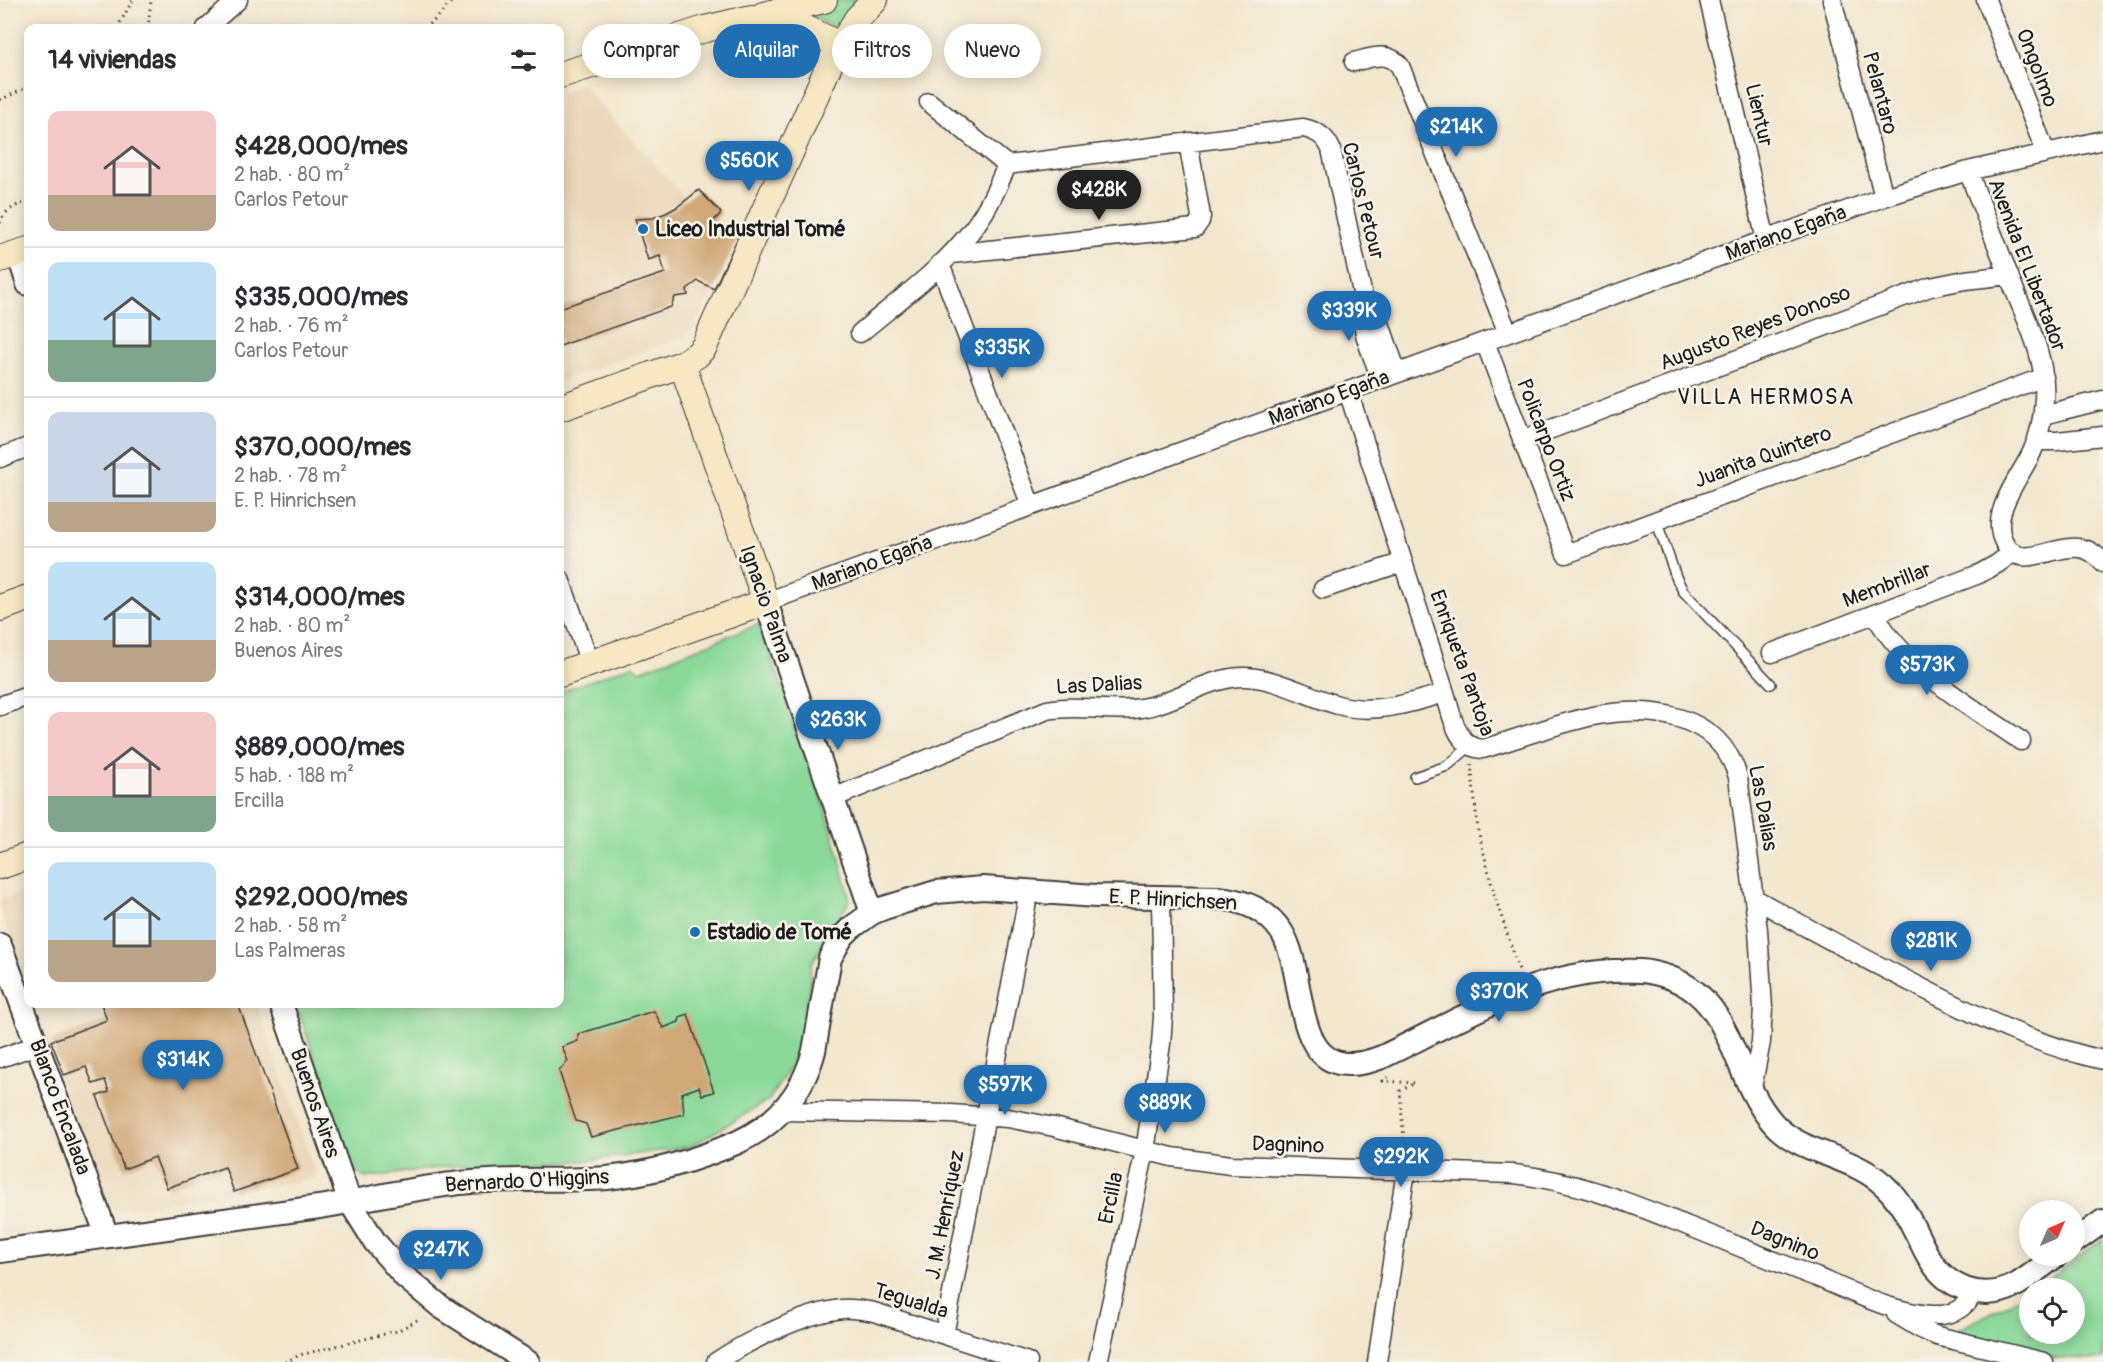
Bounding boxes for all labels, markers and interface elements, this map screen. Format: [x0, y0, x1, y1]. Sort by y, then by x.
chip: Comprar [582, 24, 701, 78]
chip: Alquilar [713, 24, 820, 78]
chip: Filtros [832, 24, 932, 78]
chip: Nuevo [944, 24, 1041, 78]
street label: Ongolmo [2010, 25, 2064, 111]
text: 14 viviendas [48, 44, 176, 76]
icon: filters [507, 44, 540, 77]
street label: Pelantaro [1856, 49, 1904, 137]
street label: Lientur [1739, 81, 1779, 150]
pin: $214K [1414, 107, 1498, 158]
text: $214K [1429, 114, 1483, 139]
text: $428,000/mes [234, 130, 408, 162]
icon: home [96, 135, 168, 207]
street label: Carlos Petour [1335, 139, 1391, 263]
pin: $560K [707, 141, 791, 192]
text: $560K [719, 148, 779, 173]
text: 2 hab. · 80 m² [234, 162, 350, 187]
pin: $428K [1057, 170, 1141, 221]
street label: Avenida El Libertador [1982, 175, 2073, 356]
text: $428K [1071, 177, 1127, 202]
text: Carlos Petour [234, 187, 348, 212]
street label: Mariano Egaña [1722, 199, 1850, 267]
place label: Liceo Industrial Tomé [655, 216, 846, 243]
marker: Liceo Industrial Tomé [636, 222, 650, 236]
street label: Augusto Reyes Donoso [1656, 279, 1854, 377]
text: $335,000/mes [234, 281, 408, 313]
icon: home [96, 286, 168, 358]
pin: $339K [1307, 291, 1391, 342]
text: $339K [1321, 298, 1377, 323]
text: 2 hab. · 76 m² [234, 313, 349, 338]
pin: $335K [960, 328, 1044, 379]
text: $335K [974, 335, 1030, 360]
text: Carlos Petour [234, 338, 348, 363]
street label: Mariano Egaña [1265, 364, 1393, 432]
street label: Policarpo Ortiz [1510, 375, 1582, 505]
district label: VILLA HERMOSA [1677, 383, 1855, 411]
street label: Juanita Quintero [1691, 420, 1835, 494]
text: $370,000/mes [234, 431, 411, 463]
icon: home [96, 436, 168, 508]
text: 2 hab. · 78 m² [234, 463, 347, 488]
text: E. P. Hinrichsen [234, 488, 356, 513]
street label: Mariano Egaña [808, 529, 936, 597]
street label: Ignacio Palma [733, 542, 799, 666]
street label: Membrillar [1839, 556, 1936, 614]
text: $314,000/mes [234, 581, 405, 613]
icon: home [96, 586, 168, 658]
street label: Enriqueta Pantoja [1423, 586, 1501, 740]
text: 2 hab. · 80 m² [234, 613, 350, 638]
text: Buenos Aires [234, 638, 343, 663]
pin: $573K [1885, 645, 1969, 696]
text: $573K [1899, 652, 1955, 677]
street label: Las Dalias [1055, 669, 1143, 701]
pin: $263K [796, 700, 880, 751]
text: $263K [810, 707, 866, 732]
text: $889,000/mes [234, 731, 404, 763]
icon: home [96, 736, 168, 808]
text: 5 hab. · 188 m² [234, 763, 354, 788]
street label: Las Dalias [1742, 763, 1784, 853]
text: Ercilla [234, 788, 284, 813]
text: $292,000/mes [234, 881, 407, 913]
street label: E. P. Hinrichsen [1108, 883, 1238, 917]
icon: home [96, 886, 168, 958]
text: 2 hab. · 58 m² [234, 913, 347, 938]
place label: Estadio de Tomé [707, 919, 852, 946]
pin: $281K [1889, 921, 1973, 972]
marker: Estadio de Tomé [688, 925, 702, 939]
text: $281K [1905, 928, 1957, 953]
text: Las Palmeras [234, 938, 345, 963]
pin: $370K [1457, 972, 1541, 1023]
text: $370K [1470, 979, 1528, 1004]
street label: Blanco Encalada [23, 1035, 97, 1179]
pin: $314K [141, 1040, 225, 1091]
street label: Buenos Aires [284, 1045, 347, 1162]
text: $314K [156, 1047, 210, 1072]
pin: $597K [963, 1065, 1047, 1116]
text: $597K [978, 1072, 1032, 1097]
pin: $889K [1123, 1083, 1207, 1134]
text: $889K [1138, 1090, 1192, 1115]
street label: Dagnino [1251, 1130, 1325, 1160]
pin: $292K [1359, 1137, 1443, 1188]
text: $292K [1373, 1144, 1429, 1169]
street label: J. M. Henríquez [919, 1148, 971, 1282]
street label: Bernardo O'Higgins [444, 1163, 610, 1199]
street label: Ercilla [1092, 1169, 1130, 1227]
north arrow [2019, 1200, 2085, 1266]
map controls [2019, 1200, 2085, 1344]
street label: Dagnino [1746, 1215, 1824, 1267]
pin: $247K [399, 1230, 483, 1281]
text: $247K [413, 1237, 469, 1262]
street label: Tegualda [870, 1277, 952, 1325]
button: locate [2019, 1278, 2085, 1344]

